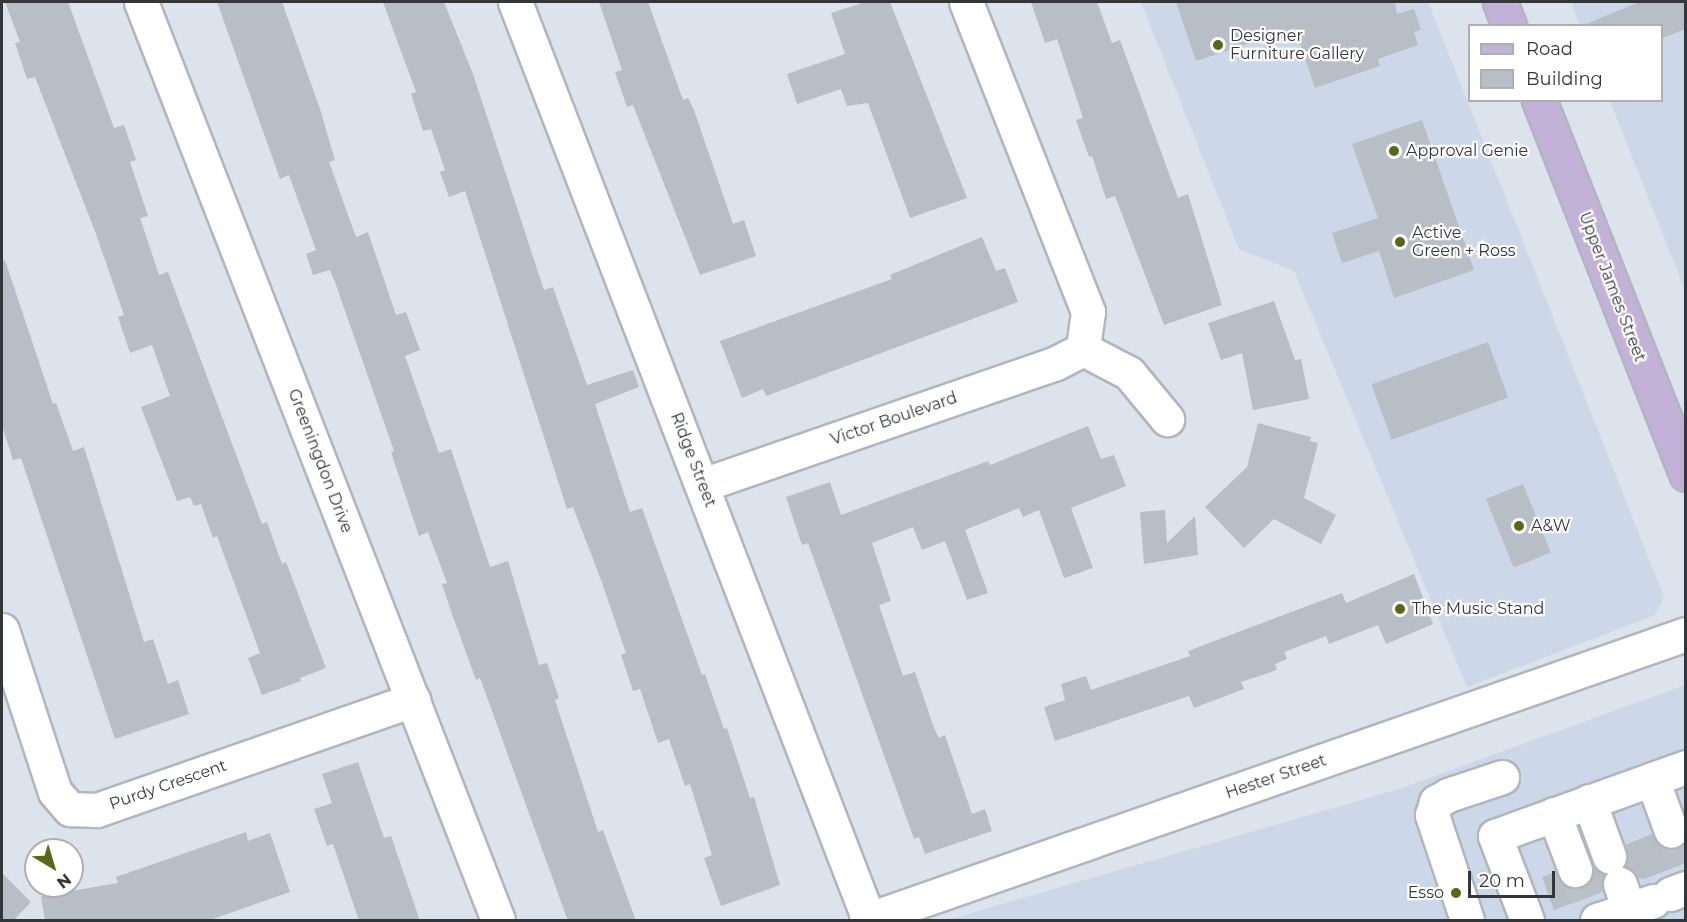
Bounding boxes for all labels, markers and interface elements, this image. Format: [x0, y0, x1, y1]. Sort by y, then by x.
legend [1468, 24, 1663, 102]
place label: Designer Furniture Gallery [1230, 26, 1364, 64]
marker: Designer Furniture Gallery [1211, 38, 1225, 52]
text: Road [1526, 38, 1573, 60]
text: Building [1526, 68, 1603, 90]
place label: Approval Genie [1406, 141, 1528, 161]
marker: Approval Genie [1387, 144, 1401, 158]
street label: Upper James Street [1575, 209, 1649, 365]
place label: Active Green + Ross [1412, 223, 1516, 261]
marker: Active Green + Ross [1393, 235, 1407, 249]
street label: Greeningdon Drive [284, 386, 356, 536]
street label: Victor Boulevard [828, 388, 960, 450]
street label: Ridge Street [666, 410, 720, 510]
place label: A&W [1531, 516, 1571, 536]
marker: A&W [1512, 519, 1526, 533]
place label: The Music Stand [1412, 599, 1544, 619]
marker: The Music Stand [1393, 602, 1407, 616]
street label: Hester Street [1223, 751, 1329, 803]
street label: Purdy Crescent [107, 756, 229, 814]
north arrow [24, 838, 84, 898]
scale bar [1471, 859, 1558, 897]
text: N [53, 870, 75, 892]
text: 20 m [1479, 870, 1525, 892]
place label: Esso [1408, 883, 1444, 903]
marker: Esso [1449, 886, 1463, 900]

